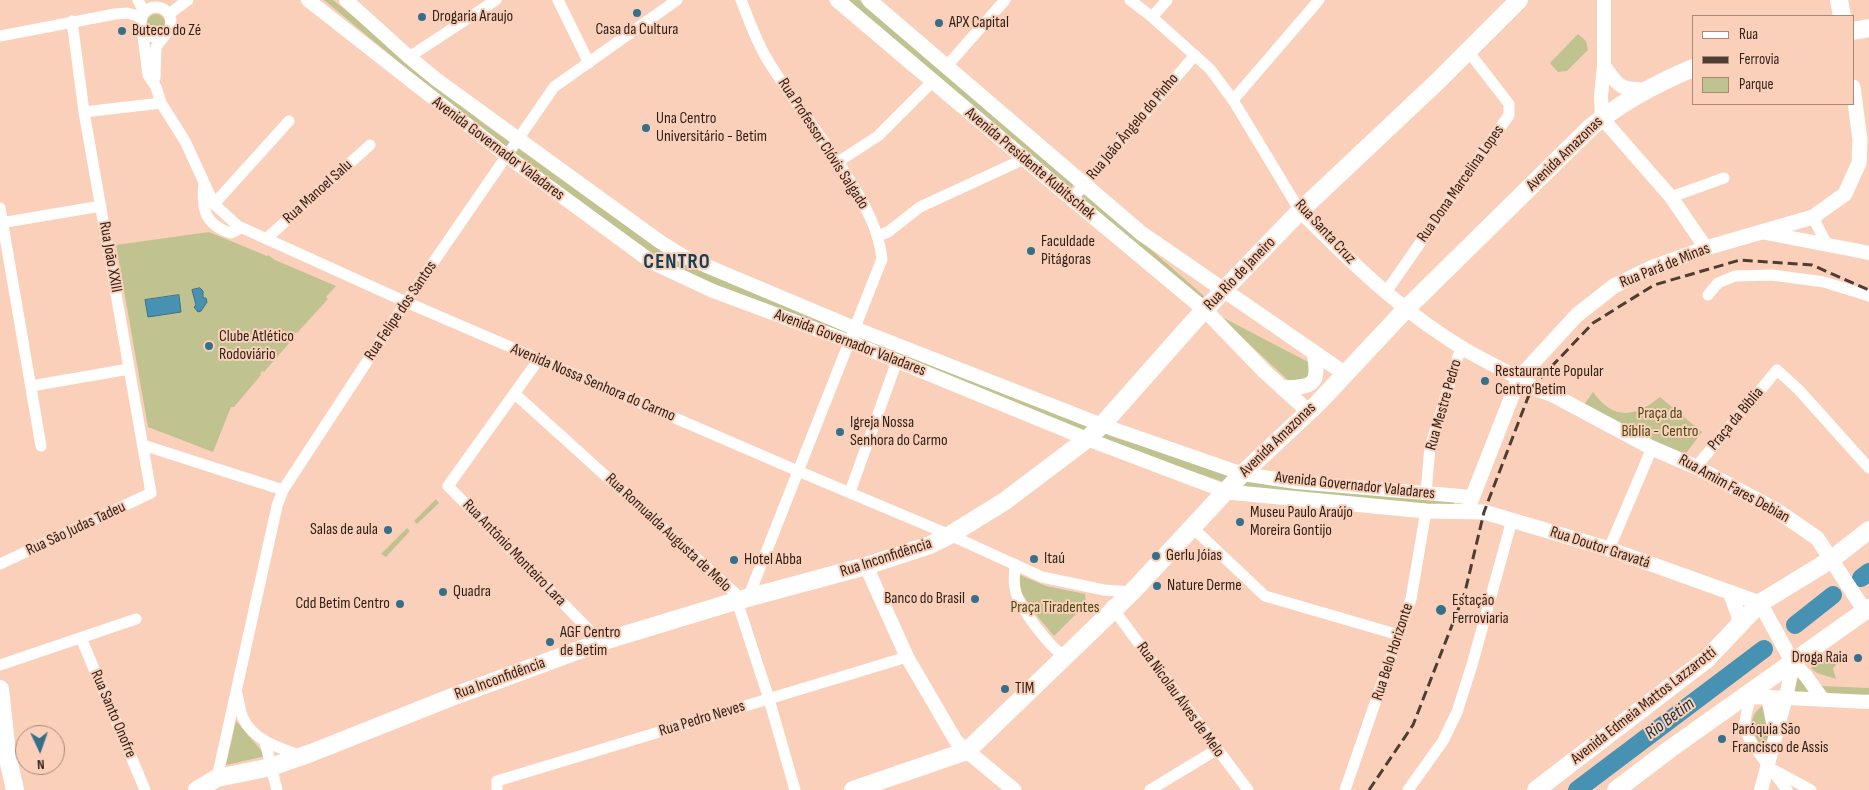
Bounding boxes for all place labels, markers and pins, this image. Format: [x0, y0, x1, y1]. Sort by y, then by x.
place label: Drogaria Araujo [432, 7, 513, 27]
marker: Casa da Cultura [631, 7, 643, 19]
marker: Drogaria Araujo [416, 11, 428, 23]
place label: APX Capital [949, 13, 1009, 33]
marker: APX Capital [933, 17, 945, 29]
place label: Casa da Cultura [596, 20, 678, 40]
place label: Buteco do Zé [132, 21, 201, 41]
marker: Buteco do Zé [116, 25, 128, 37]
place label: Una Centro Universitário - Betim [656, 109, 767, 147]
marker: Una Centro Universitário - Betim [640, 122, 652, 134]
place label: Faculdade Pitágoras [1041, 232, 1095, 270]
marker: Faculdade Pitágoras [1025, 245, 1037, 257]
place label: Clube Atlético Rodoviário [219, 327, 294, 365]
marker: Clube Atlético Rodoviário [203, 340, 215, 352]
place label: Restaurante Popular Centro Betim [1495, 362, 1604, 400]
marker: Restaurante Popular Centro Betim [1479, 375, 1491, 387]
place label: Igreja Nossa Senhora do Carmo [850, 413, 948, 451]
marker: Igreja Nossa Senhora do Carmo [834, 426, 846, 438]
place label: Museu Paulo Araújo Moreira Gontijo [1250, 503, 1353, 541]
marker: Museu Paulo Araújo Moreira Gontijo [1234, 516, 1246, 528]
place label: Salas de aula [310, 520, 378, 540]
marker: Salas de aula [382, 524, 394, 536]
place label: Gerlu Jóias [1166, 546, 1222, 566]
place label: Itaú [1044, 549, 1065, 569]
place label: Hotel Abba [744, 550, 802, 570]
marker: Gerlu Jóias [1150, 550, 1162, 562]
marker: Itaú [1028, 553, 1040, 565]
marker: Hotel Abba [728, 554, 740, 566]
place label: Nature Derme [1167, 576, 1242, 596]
marker: Nature Derme [1151, 580, 1163, 592]
place label: Quadra [453, 582, 491, 602]
marker: Quadra [437, 586, 449, 598]
place label: Banco do Brasil [884, 589, 965, 609]
place label: Estação Ferroviaria [1452, 591, 1509, 629]
marker: Banco do Brasil [969, 593, 981, 605]
place label: Cdd Betim Centro [295, 594, 390, 614]
marker: Cdd Betim Centro [394, 598, 406, 610]
marker: Estação Ferroviaria [1434, 603, 1448, 617]
place label: AGF Centro de Betim [560, 623, 620, 661]
marker: AGF Centro de Betim [544, 636, 556, 648]
place label: Droga Raia [1792, 648, 1848, 668]
marker: Droga Raia [1852, 652, 1864, 664]
place label: TIM [1015, 679, 1034, 699]
marker: TIM [999, 683, 1011, 695]
place label: Paróquia São Francisco de Assis [1732, 720, 1829, 758]
marker: Paróquia São Francisco de Assis [1716, 733, 1728, 745]

